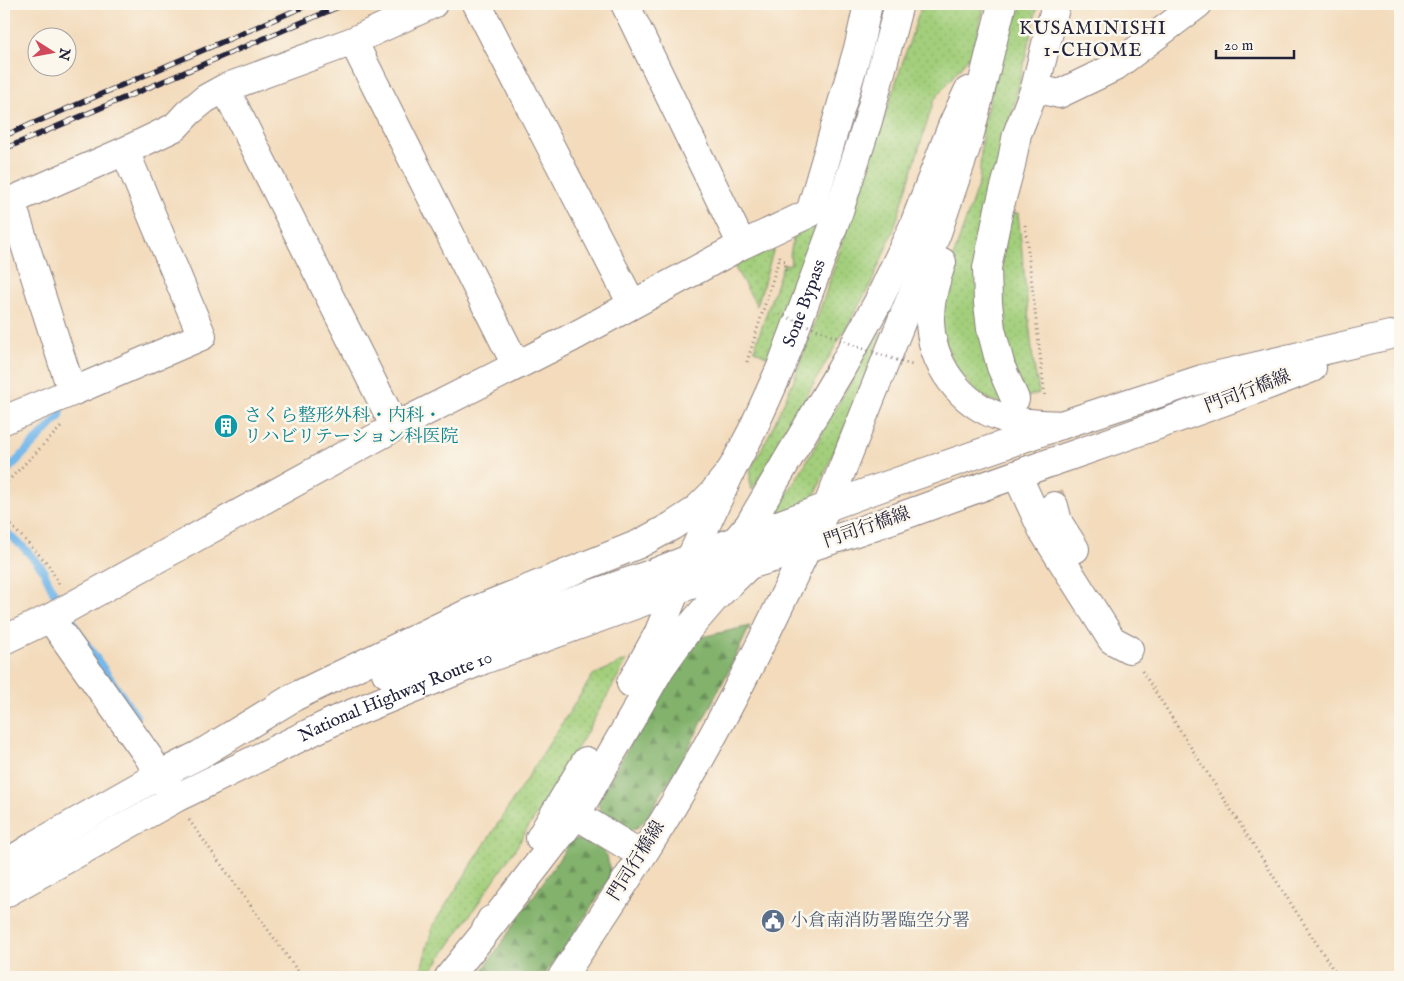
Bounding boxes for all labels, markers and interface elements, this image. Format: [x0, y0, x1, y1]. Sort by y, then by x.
district label: KUSAMINISHI 1-CHOME [1019, 17, 1167, 63]
north arrow [28, 28, 78, 78]
scale bar [1216, 28, 1294, 60]
text: 20 m [1224, 36, 1254, 55]
text: N [54, 46, 74, 62]
street label: Sone Bypass [778, 256, 831, 350]
street label: 門司行橋線 [1202, 365, 1294, 419]
place label: さくら整形外科・内科・ リハビリテーション科医院 [244, 405, 458, 449]
building icon: さくら整形外科・内科・ リハビリテーション科医院 [213, 413, 239, 439]
street label: 門司行橋線 [821, 502, 913, 554]
street label: National Highway Route 10 [295, 646, 495, 748]
street label: 門司行橋線 [603, 817, 671, 905]
public building icon: 小倉南消防署臨空分署 [760, 908, 786, 934]
place label: 小倉南消防署臨空分署 [790, 910, 970, 933]

